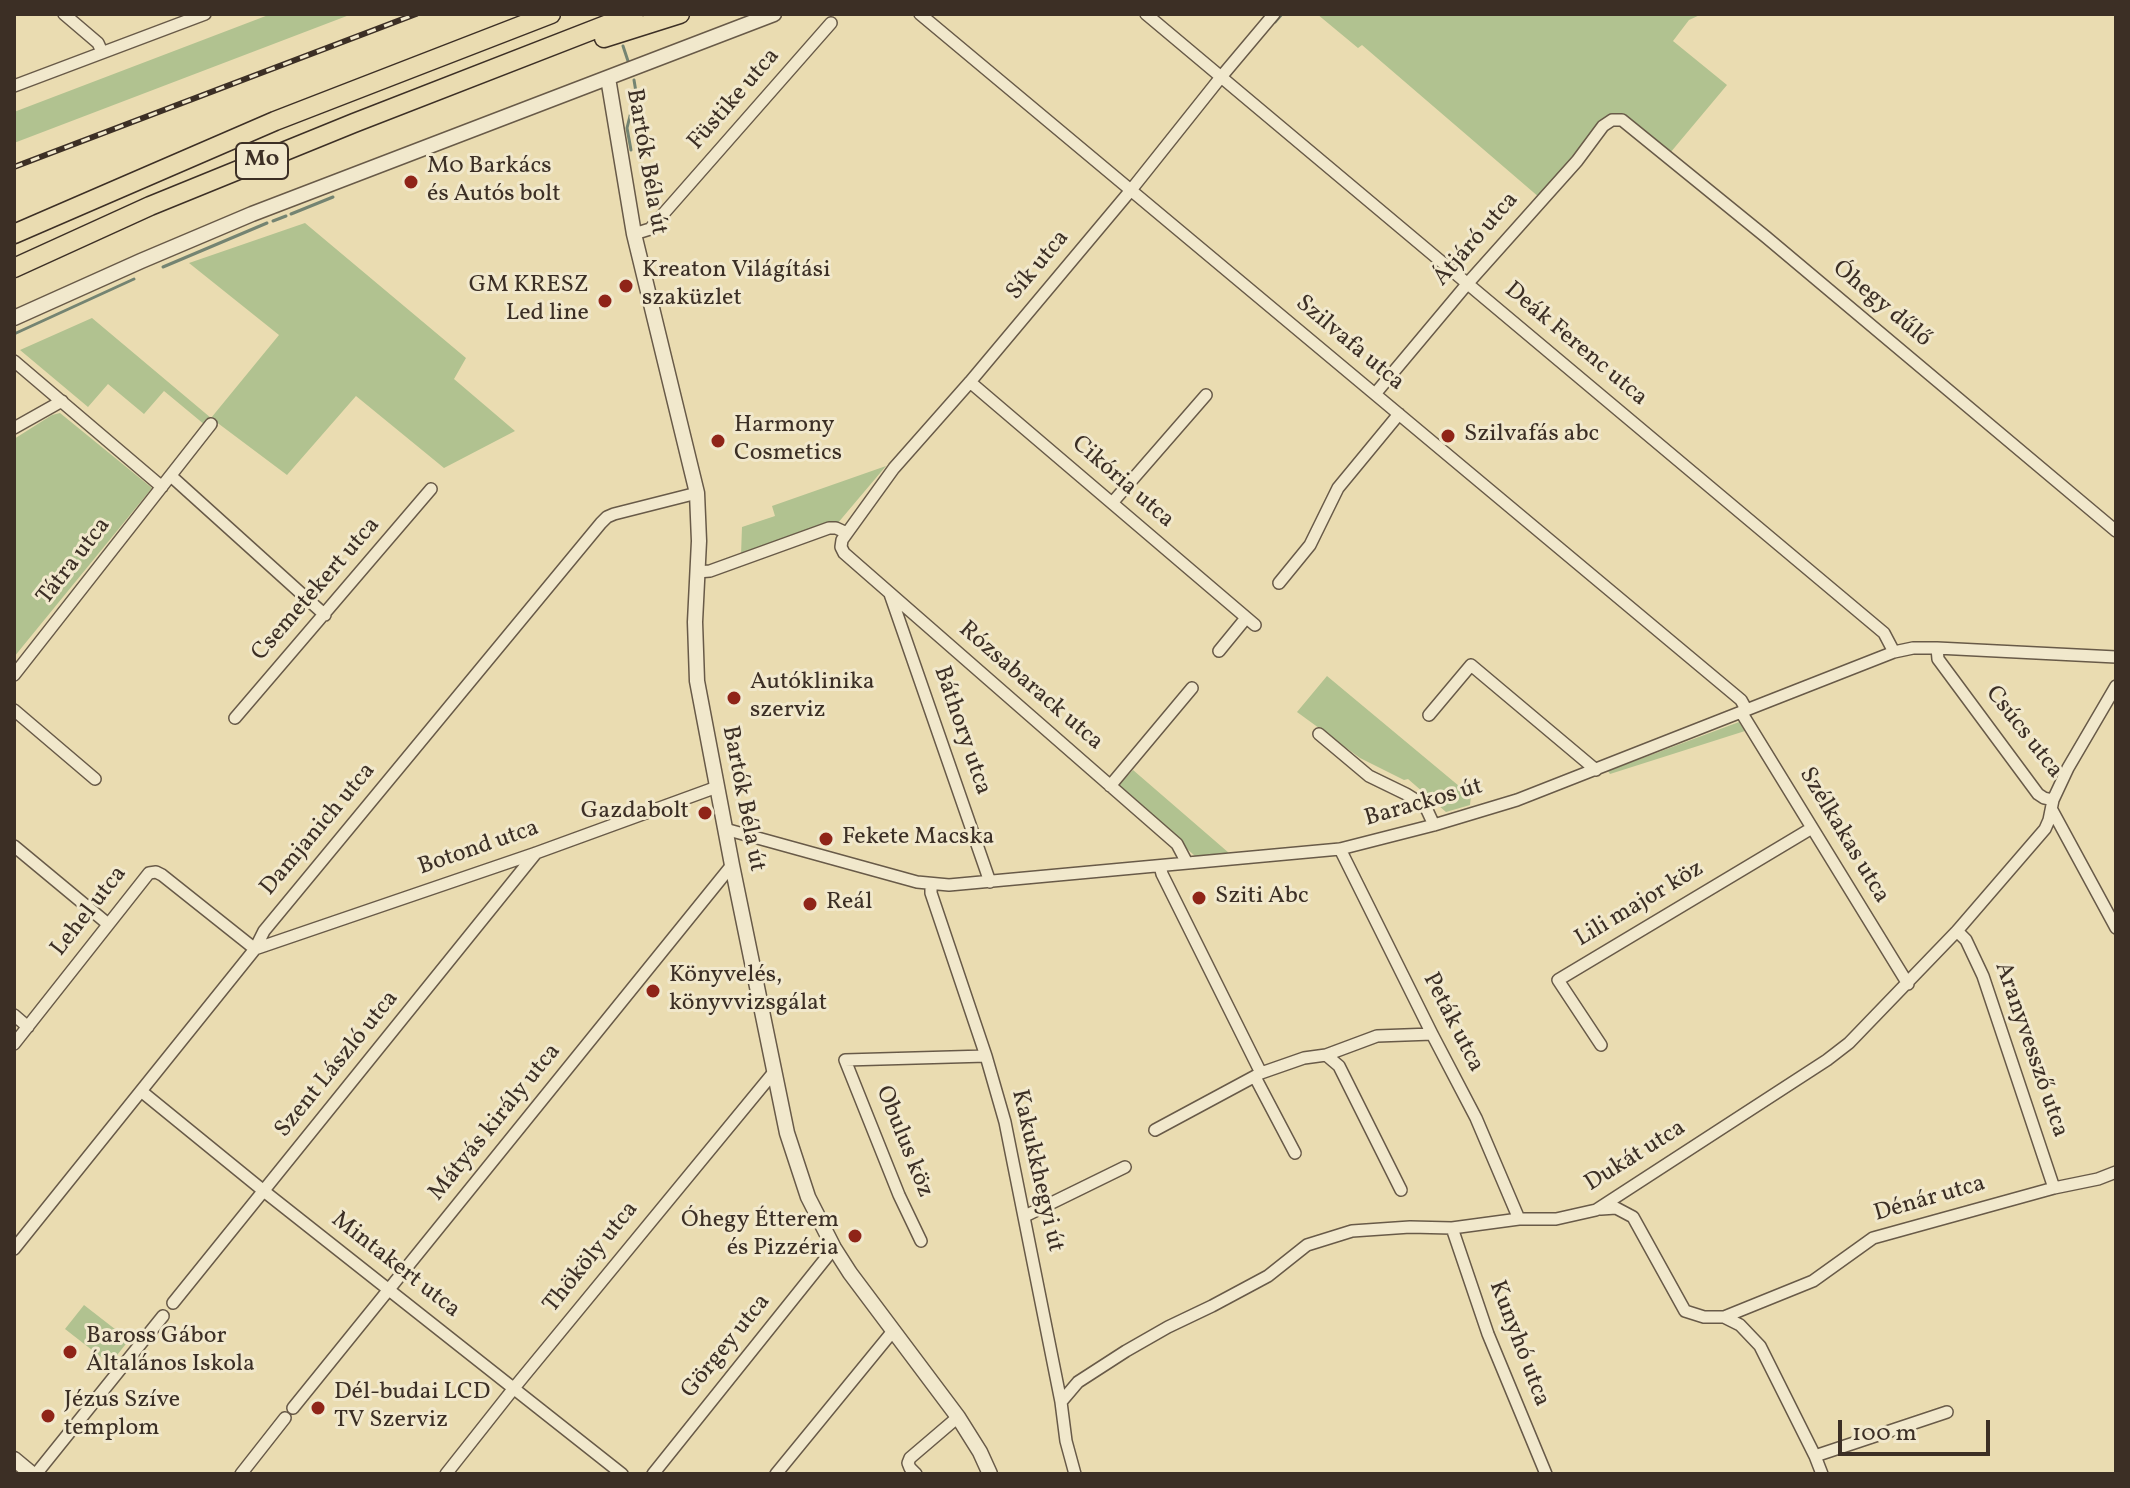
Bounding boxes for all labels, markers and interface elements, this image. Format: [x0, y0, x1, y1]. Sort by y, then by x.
street label: Füstike utca [683, 43, 787, 157]
street label: Bartók Béla út [618, 87, 672, 237]
road number: M0 [236, 143, 288, 179]
place label: M0 Barkács és Autós bolt [427, 154, 561, 210]
marker: M0 Barkács és Autós bolt [402, 173, 420, 191]
street label: Átjáró utca [1428, 187, 1526, 293]
street label: Sík utca [1001, 225, 1077, 307]
street label: Óhegy dűlő [1826, 255, 1936, 355]
place label: Kreaton Világítási szaküzlet [642, 258, 830, 314]
place label: GM KRESZ Led line [469, 273, 589, 329]
marker: Kreaton Világítási szaküzlet [617, 277, 635, 295]
street label: Deák Ferenc utca [1498, 277, 1652, 413]
street label: Szilvafa utca [1289, 290, 1409, 398]
marker: GM KRESZ Led line [596, 292, 614, 310]
place label: Harmony Cosmetics [734, 413, 842, 469]
place label: Szilvafás abc [1464, 422, 1599, 450]
marker: Szilvafás abc [1439, 427, 1457, 445]
street label: Cikória utca [1065, 431, 1179, 535]
marker: Harmony Cosmetics [709, 432, 727, 450]
street label: Csemetekert utca [247, 512, 387, 668]
street label: Tátra utca [32, 513, 118, 611]
street label: Rózsabarack utca [952, 616, 1108, 758]
street label: Báthory utca [926, 663, 996, 799]
place label: Autóklinika szerviz [750, 670, 875, 726]
street label: Csúcs utca [1978, 681, 2068, 785]
marker: Autóklinika szerviz [725, 689, 743, 707]
street label: Bartók Béla út [714, 724, 770, 874]
street label: Damjanich utca [255, 758, 383, 902]
street label: Szélkakas utca [1791, 763, 1895, 909]
street label: Barackos út [1362, 773, 1486, 835]
place label: Gazdabolt [581, 799, 689, 827]
marker: Gazdabolt [696, 804, 714, 822]
street label: Botond utca [415, 815, 543, 883]
place label: Fekete Macska [842, 825, 994, 853]
marker: Fekete Macska [817, 830, 835, 848]
street label: Lili major köz [1570, 855, 1710, 955]
street label: Lehel utca [46, 861, 134, 963]
place label: Sziti Abc [1215, 884, 1309, 912]
marker: Sziti Abc [1190, 889, 1208, 907]
place label: Reál [826, 890, 872, 918]
marker: Reál [801, 895, 819, 913]
street label: Aranyvessző utca [1986, 959, 2074, 1141]
place label: Könyvelés, könyvvizsgálat [669, 963, 827, 1019]
street label: Peták utca [1415, 969, 1489, 1077]
marker: Könyvelés, könyvvizsgálat [644, 982, 662, 1000]
street label: Szent László utca [270, 986, 406, 1144]
street label: Mátyás király utca [424, 1039, 568, 1207]
street label: Obulus köz [868, 1082, 938, 1202]
street label: Kakukkhegyi út [1003, 1087, 1069, 1255]
street label: Dukát utca [1580, 1115, 1692, 1199]
street label: Dénár utca [1871, 1170, 1989, 1230]
street label: Thököly utca [538, 1196, 646, 1320]
street label: Mintakert utca [325, 1207, 465, 1325]
place label: Óhegy Étterem és Pizzéria [681, 1208, 839, 1264]
marker: Óhegy Étterem és Pizzéria [846, 1227, 864, 1245]
street label: Kunyhó utca [1481, 1277, 1555, 1411]
street label: Görgey utca [676, 1289, 778, 1405]
place label: Baross Gábor Általános Iskola [86, 1324, 255, 1380]
marker: Baross Gábor Általános Iskola [61, 1343, 79, 1361]
place label: Dél-budai LCD TV Szerviz [334, 1380, 490, 1436]
place label: Jézus Szíve templom [64, 1388, 180, 1444]
marker: Dél-budai LCD TV Szerviz [309, 1399, 327, 1417]
scale bar [1842, 1404, 1994, 1454]
marker: Jézus Szíve templom [39, 1407, 57, 1425]
text: 100 m [1852, 1417, 1917, 1451]

